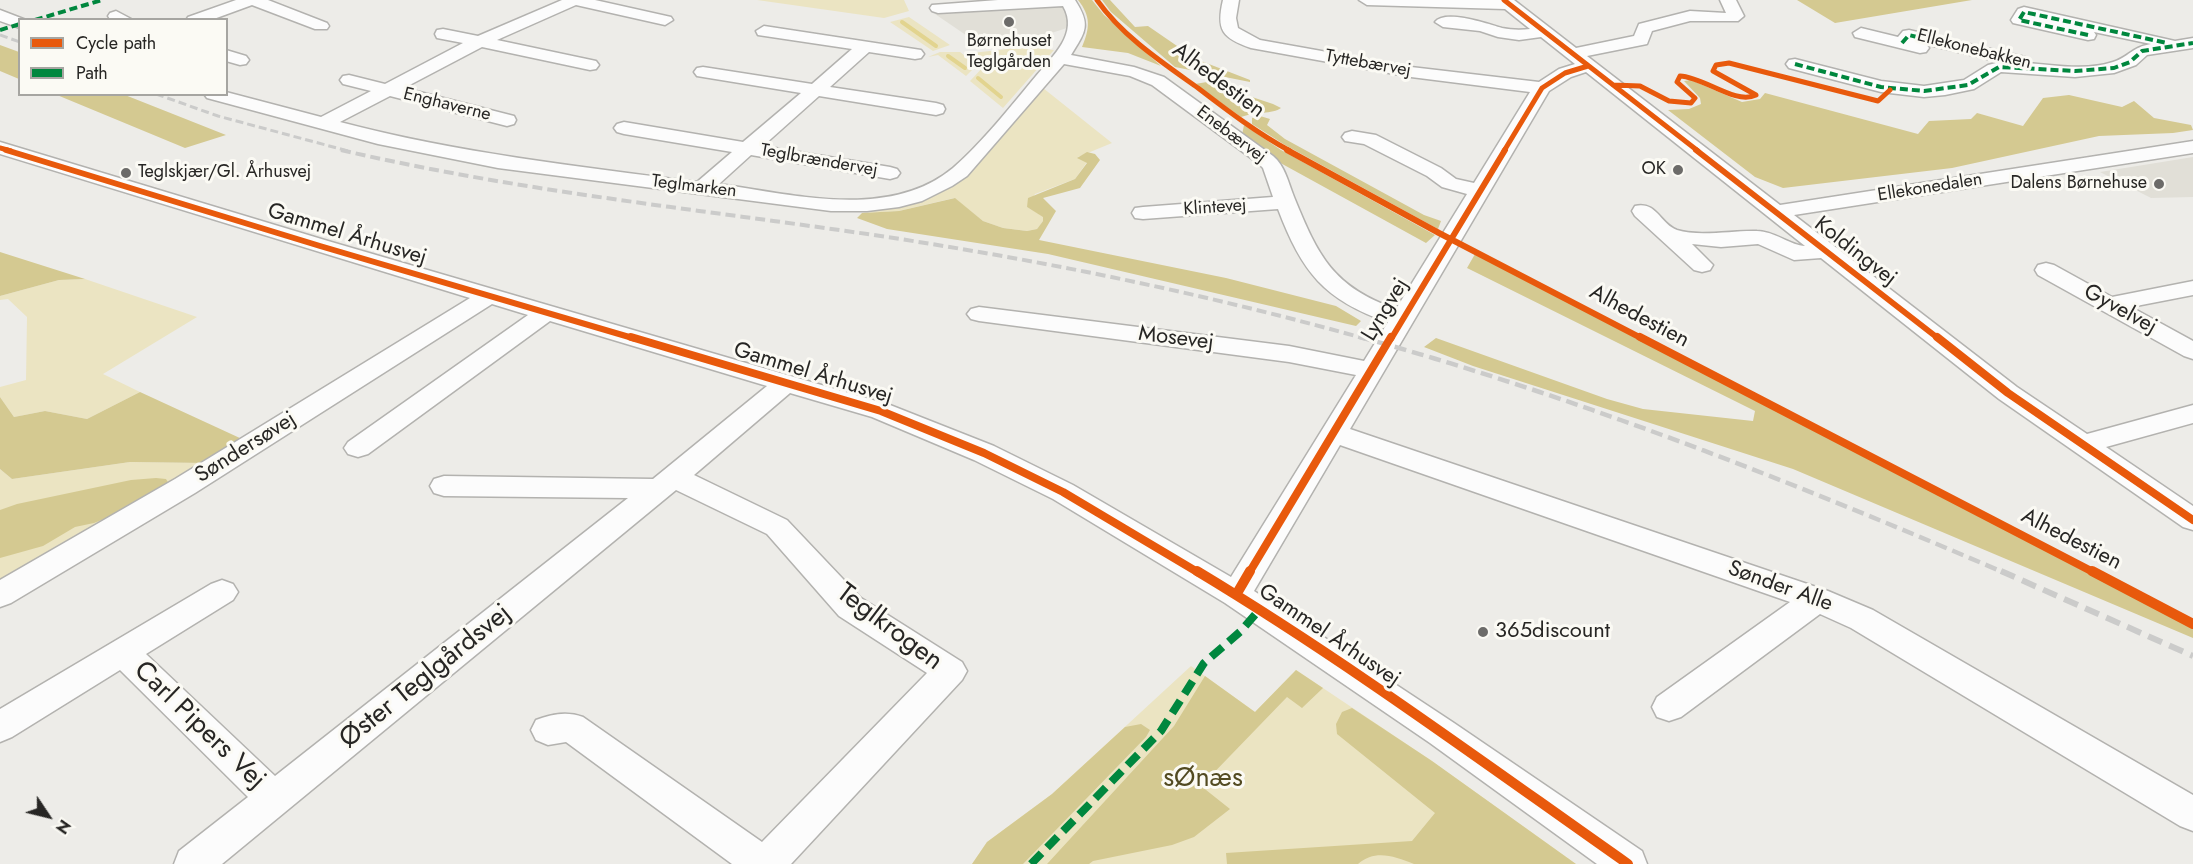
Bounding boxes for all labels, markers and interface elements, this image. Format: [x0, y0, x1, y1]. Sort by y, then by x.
marker: Børnehuset Teglgården [1002, 15, 1016, 29]
legend [18, 18, 228, 96]
street label: Ellekonebakken [1915, 25, 2033, 75]
text: Cycle path [76, 30, 156, 56]
place label: Børnehuset Teglgården [967, 31, 1051, 74]
street label: Alhedestien [1167, 38, 1269, 124]
street label: Tyttebærvej [1323, 46, 1413, 82]
text: Path [76, 60, 108, 86]
street label: Enghaverne [401, 84, 493, 126]
street label: Enebærvej [1192, 102, 1270, 168]
street label: Teglbrændervej [759, 140, 879, 182]
place label: OK [1642, 159, 1666, 181]
place label: Teglskjær/Gl. Århusvej [138, 162, 311, 184]
marker: OK [1671, 163, 1685, 177]
marker: Teglskjær/Gl. Århusvej [119, 166, 133, 180]
street label: Ellekonedalen [1876, 169, 1984, 207]
street label: Teglmarken [650, 171, 738, 203]
place label: Dalens Børnehuse [2010, 173, 2147, 195]
marker: Dalens Børnehuse [2152, 177, 2166, 191]
street label: Klintevej [1183, 195, 1247, 221]
street label: Gammel Århusvej [264, 198, 430, 272]
street label: Koldingvej [1809, 212, 1901, 292]
street label: Lyngvej [1357, 274, 1415, 346]
street label: Gyvelvej [2079, 279, 2161, 341]
street label: Alhedestien [1585, 280, 1693, 354]
street label: Mosevej [1137, 321, 1215, 357]
street label: Gammel Århusvej [730, 337, 896, 411]
street label: Søndersøvej [191, 407, 301, 489]
street label: Alhedestien [2016, 503, 2126, 577]
street label: Sønder Alle [1724, 556, 1836, 618]
street label: Teglkrogen [830, 578, 948, 678]
street label: Gammel Århusvej [1253, 579, 1405, 693]
street label: Øster Teglgårdsvej [334, 598, 518, 756]
place label: 365discount [1495, 619, 1610, 645]
marker: 365discount [1476, 625, 1490, 639]
street label: Carl Pipers Vej [126, 655, 272, 797]
park label: sØnæs [1163, 763, 1243, 795]
north arrow [18, 786, 78, 846]
text: N [50, 815, 76, 838]

